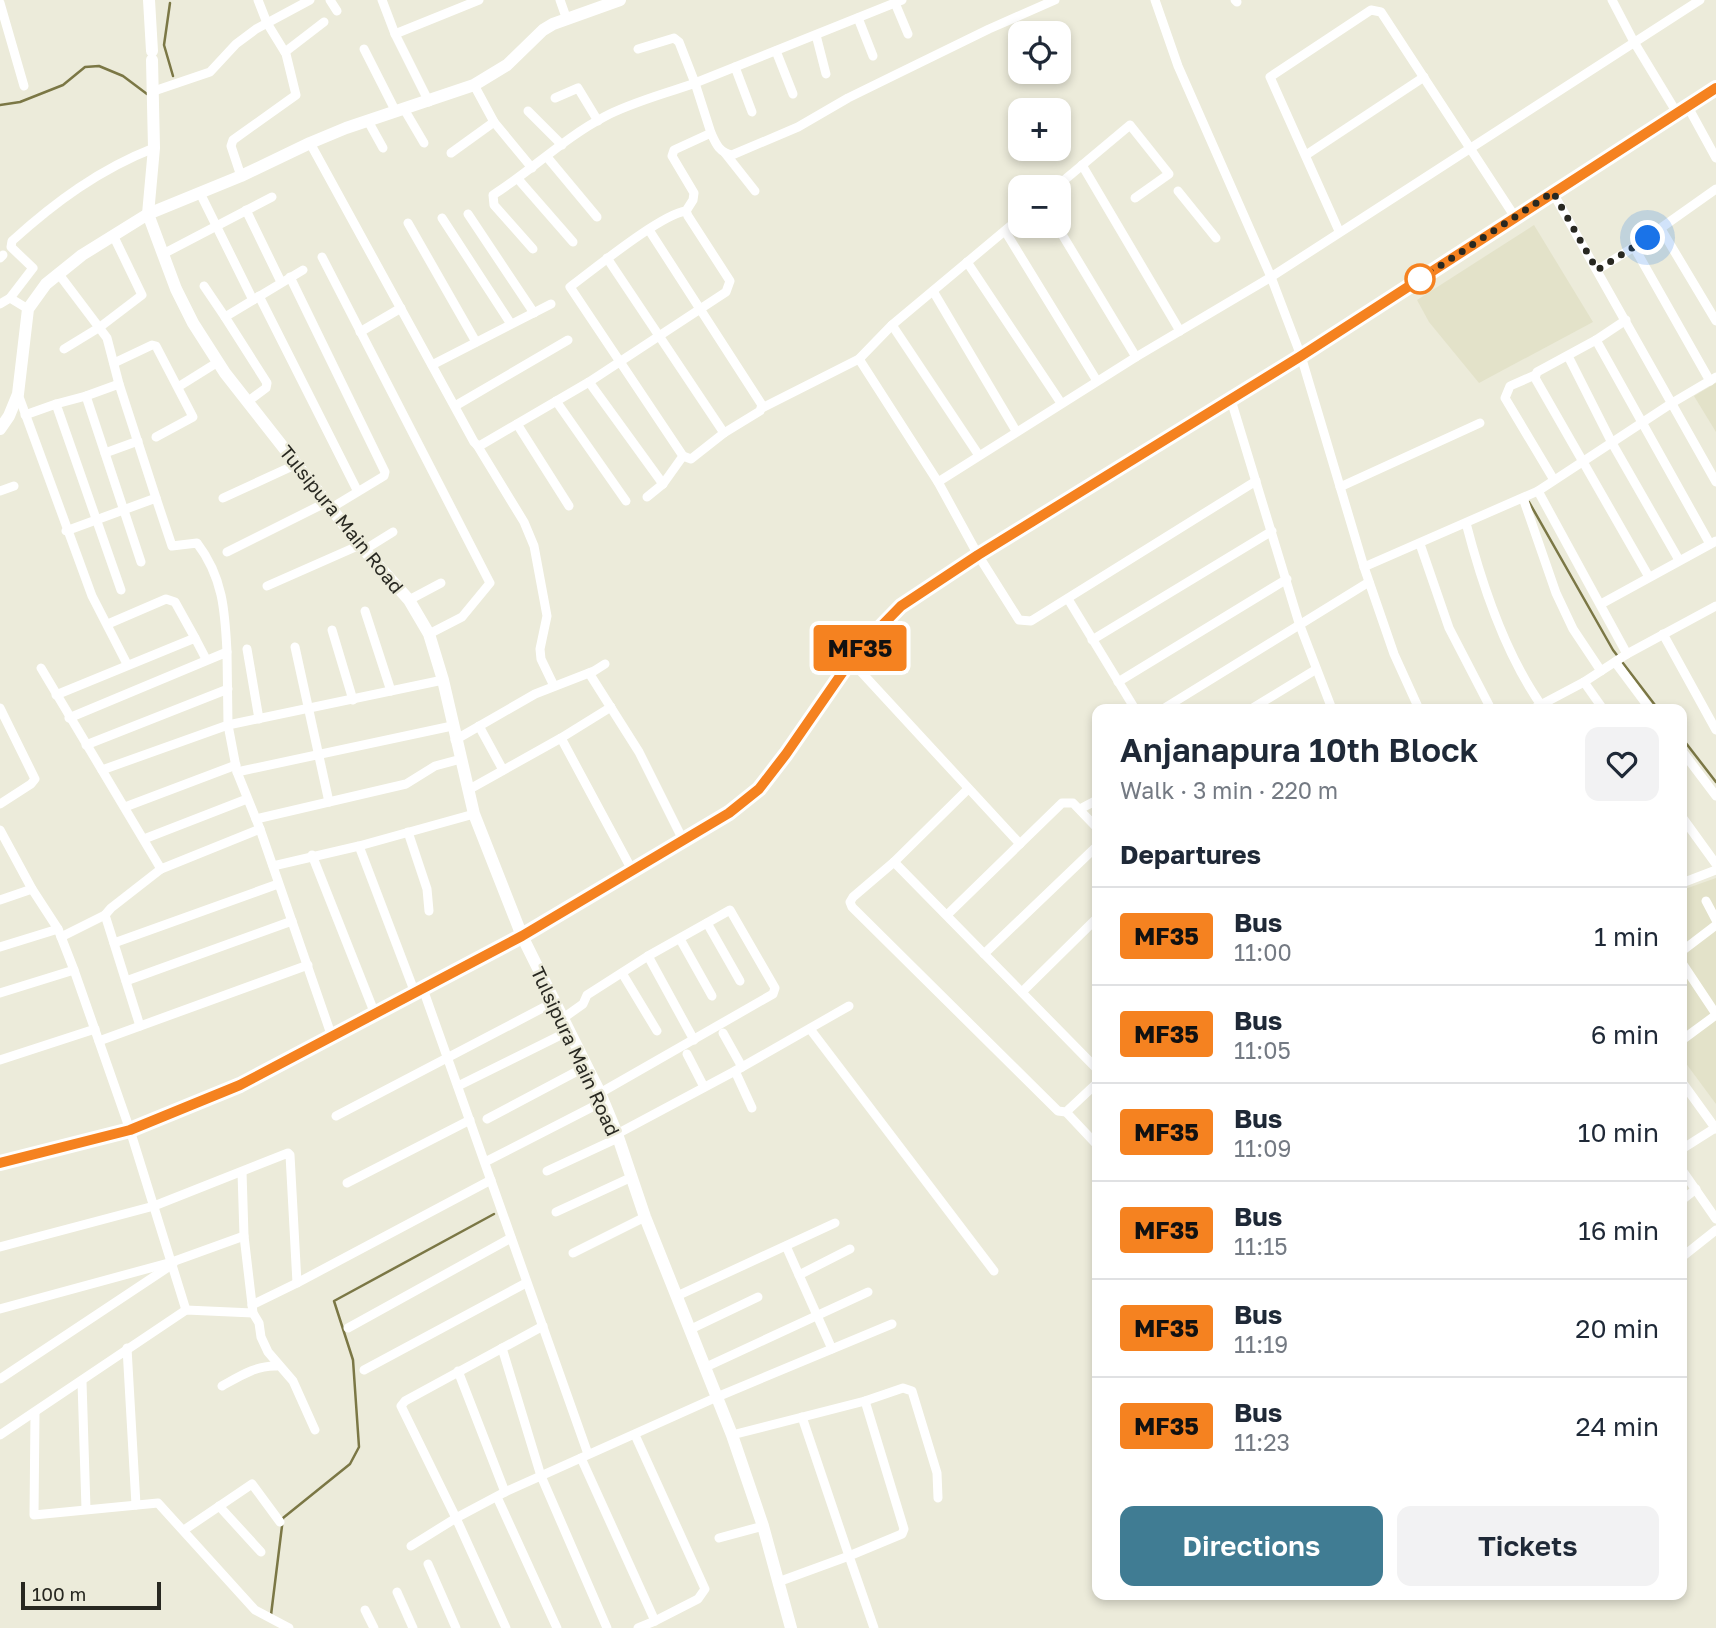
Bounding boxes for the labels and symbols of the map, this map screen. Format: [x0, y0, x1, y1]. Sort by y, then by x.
your location [1630, 220, 1665, 255]
unlabelled marker [1405, 264, 1435, 294]
street label: Tulsipura Main Road [275, 440, 409, 598]
line badge: MF35 [811, 625, 909, 671]
street label: Tulsipura Main Road [527, 963, 625, 1139]
scale bar [21, 1579, 161, 1611]

